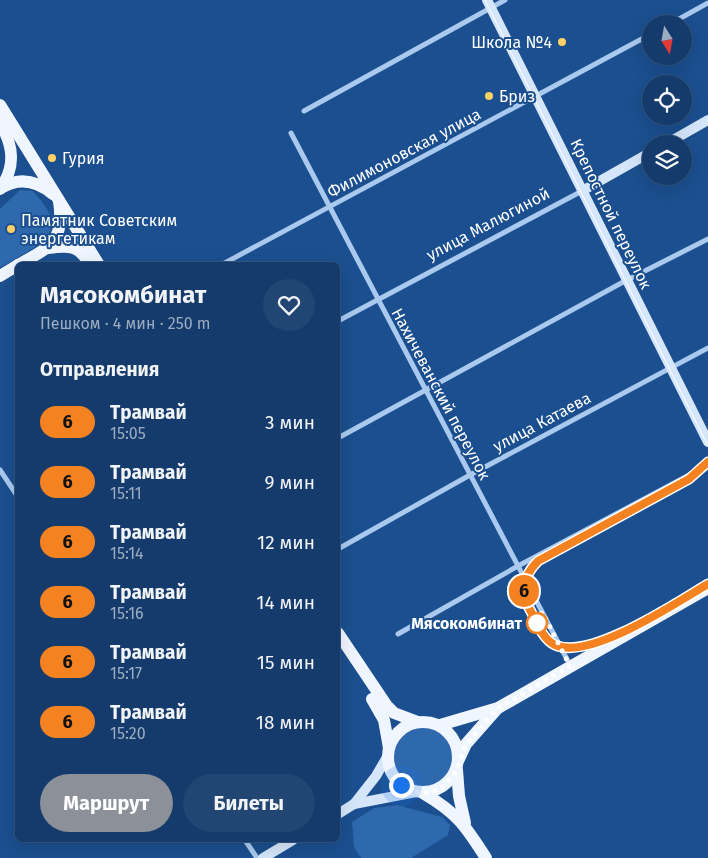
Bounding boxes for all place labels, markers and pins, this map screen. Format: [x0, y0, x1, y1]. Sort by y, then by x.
place label: Школа №4 [471, 33, 552, 52]
marker: Школа №4 [556, 36, 568, 48]
place label: Бриз [499, 87, 535, 106]
marker: Бриз [483, 90, 495, 102]
place label: Гурия [62, 149, 105, 168]
marker: Гурия [46, 152, 58, 164]
place label: Памятник Советским энергетикам [21, 211, 177, 248]
marker: Памятник Советским энергетикам [5, 223, 17, 235]
marker: Мясокомбинат [526, 612, 548, 634]
place label: Мясокомбинат [411, 614, 522, 633]

